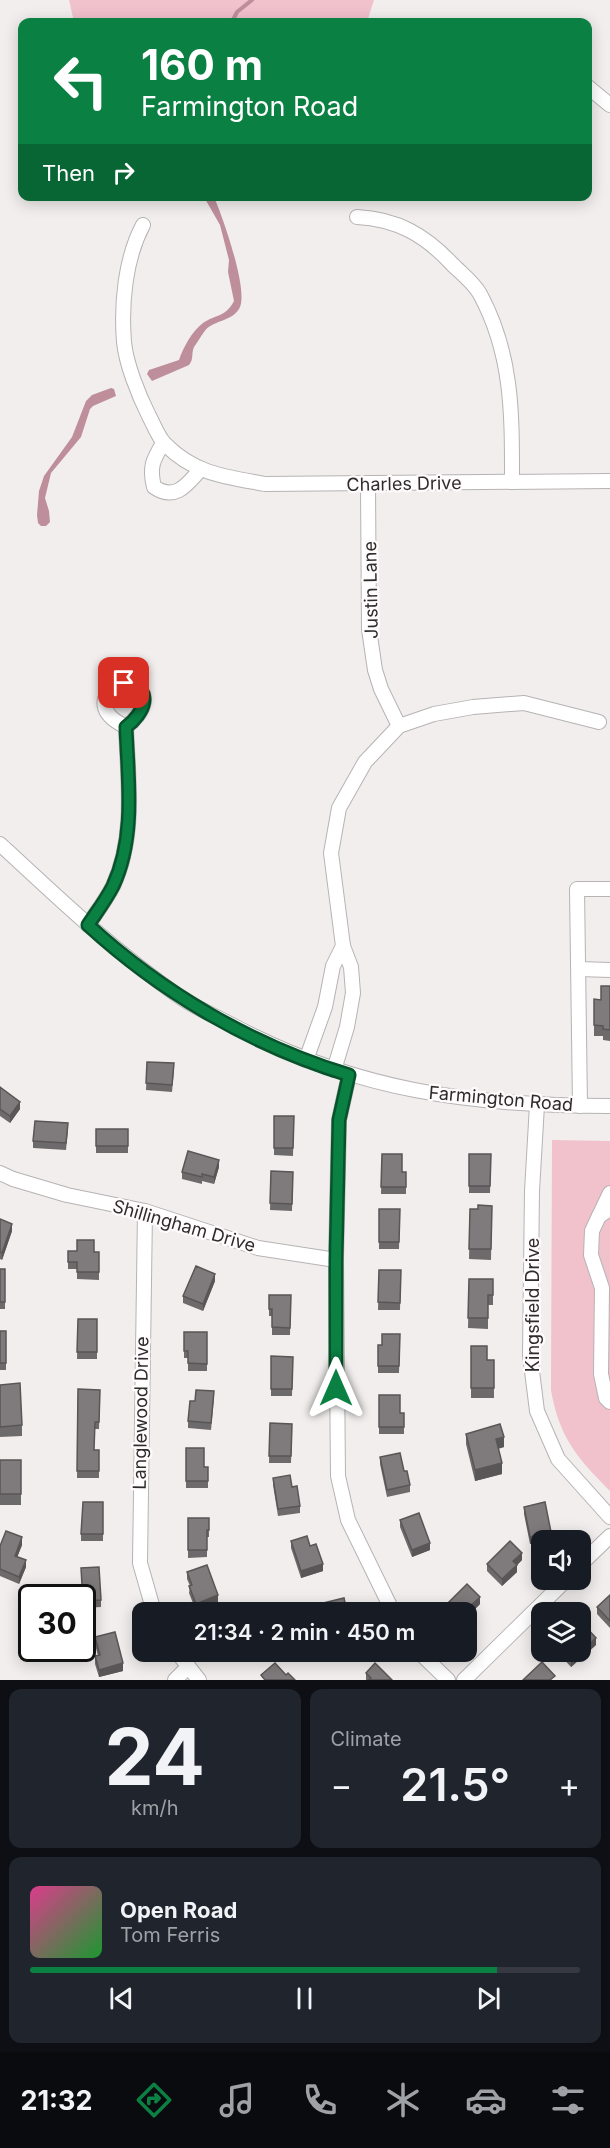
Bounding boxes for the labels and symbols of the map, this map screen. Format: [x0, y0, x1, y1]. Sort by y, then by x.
street label: Charles Drive [346, 472, 462, 495]
street label: Justin Lane [359, 541, 382, 639]
pin [98, 657, 149, 708]
street label: Farmington Road [428, 1082, 574, 1115]
street label: Shillingham Drive [110, 1195, 258, 1256]
street label: Kingsfield Drive [522, 1238, 543, 1372]
street label: Langlewood Drive [129, 1336, 152, 1490]
position arrow [304, 1356, 368, 1420]
speed limit sign: 30 [18, 1584, 96, 1662]

